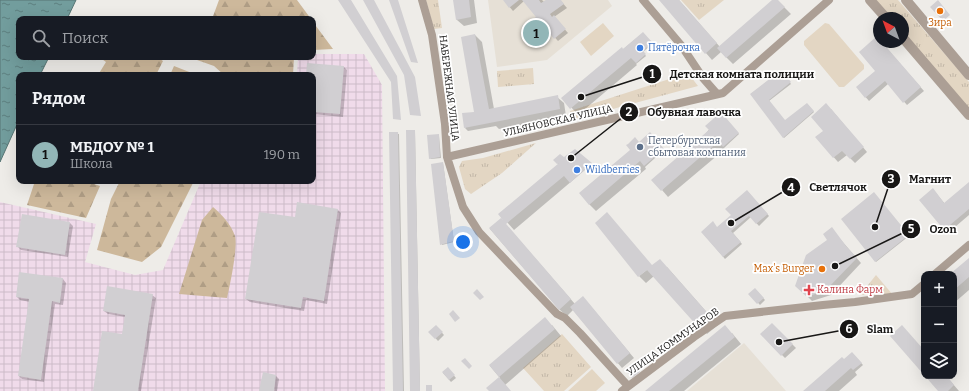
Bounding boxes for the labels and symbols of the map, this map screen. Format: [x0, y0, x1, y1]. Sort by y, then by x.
marker: Зира [935, 6, 945, 16]
north arrow [873, 12, 909, 48]
place label: Зира [928, 17, 952, 29]
pin: 1 [523, 18, 549, 48]
street label: НАБЕРЕЖНАЯ УЛИЦА [437, 34, 462, 143]
place label: Пятёрочка [648, 42, 700, 54]
marker: Пятёрочка [635, 43, 645, 53]
callout: Детская комната полиции [642, 62, 822, 85]
text: 1 [649, 67, 655, 81]
text: Детская комната полиции [670, 68, 815, 81]
callout: Обувная лавочка [619, 101, 749, 124]
street label: УЛЬЯНОВСКАЯ УЛИЦА [502, 102, 615, 139]
text: 2 [626, 105, 633, 119]
text: Обувная лавочка [647, 106, 742, 119]
place label: Петербургская сбытовая компания [648, 134, 746, 159]
marker: Петербургская сбытовая компания [635, 142, 645, 152]
place label: Wildberries [585, 164, 640, 176]
marker: Wildberries [572, 165, 582, 175]
callout: Магнит [881, 167, 959, 190]
text: 3 [888, 172, 895, 186]
text: Магнит [909, 173, 951, 186]
callout: Светлячок [781, 176, 874, 199]
text: 4 [787, 181, 795, 195]
text: Светлячок [809, 181, 867, 194]
callout: Ozon [901, 217, 964, 240]
text: 5 [908, 222, 915, 236]
text: Ozon [929, 223, 957, 236]
your location [453, 232, 473, 252]
place label: Max's Burger [754, 263, 815, 275]
marker: Max's Burger [817, 264, 827, 274]
place label: Калина Фарм [817, 284, 883, 296]
marker: Калина Фарм [804, 285, 814, 295]
street label: УЛИЦА КОММУНАРОВ [625, 306, 721, 378]
callout: Slam [839, 317, 901, 340]
text: 6 [845, 322, 853, 336]
text: Slam [867, 323, 894, 336]

